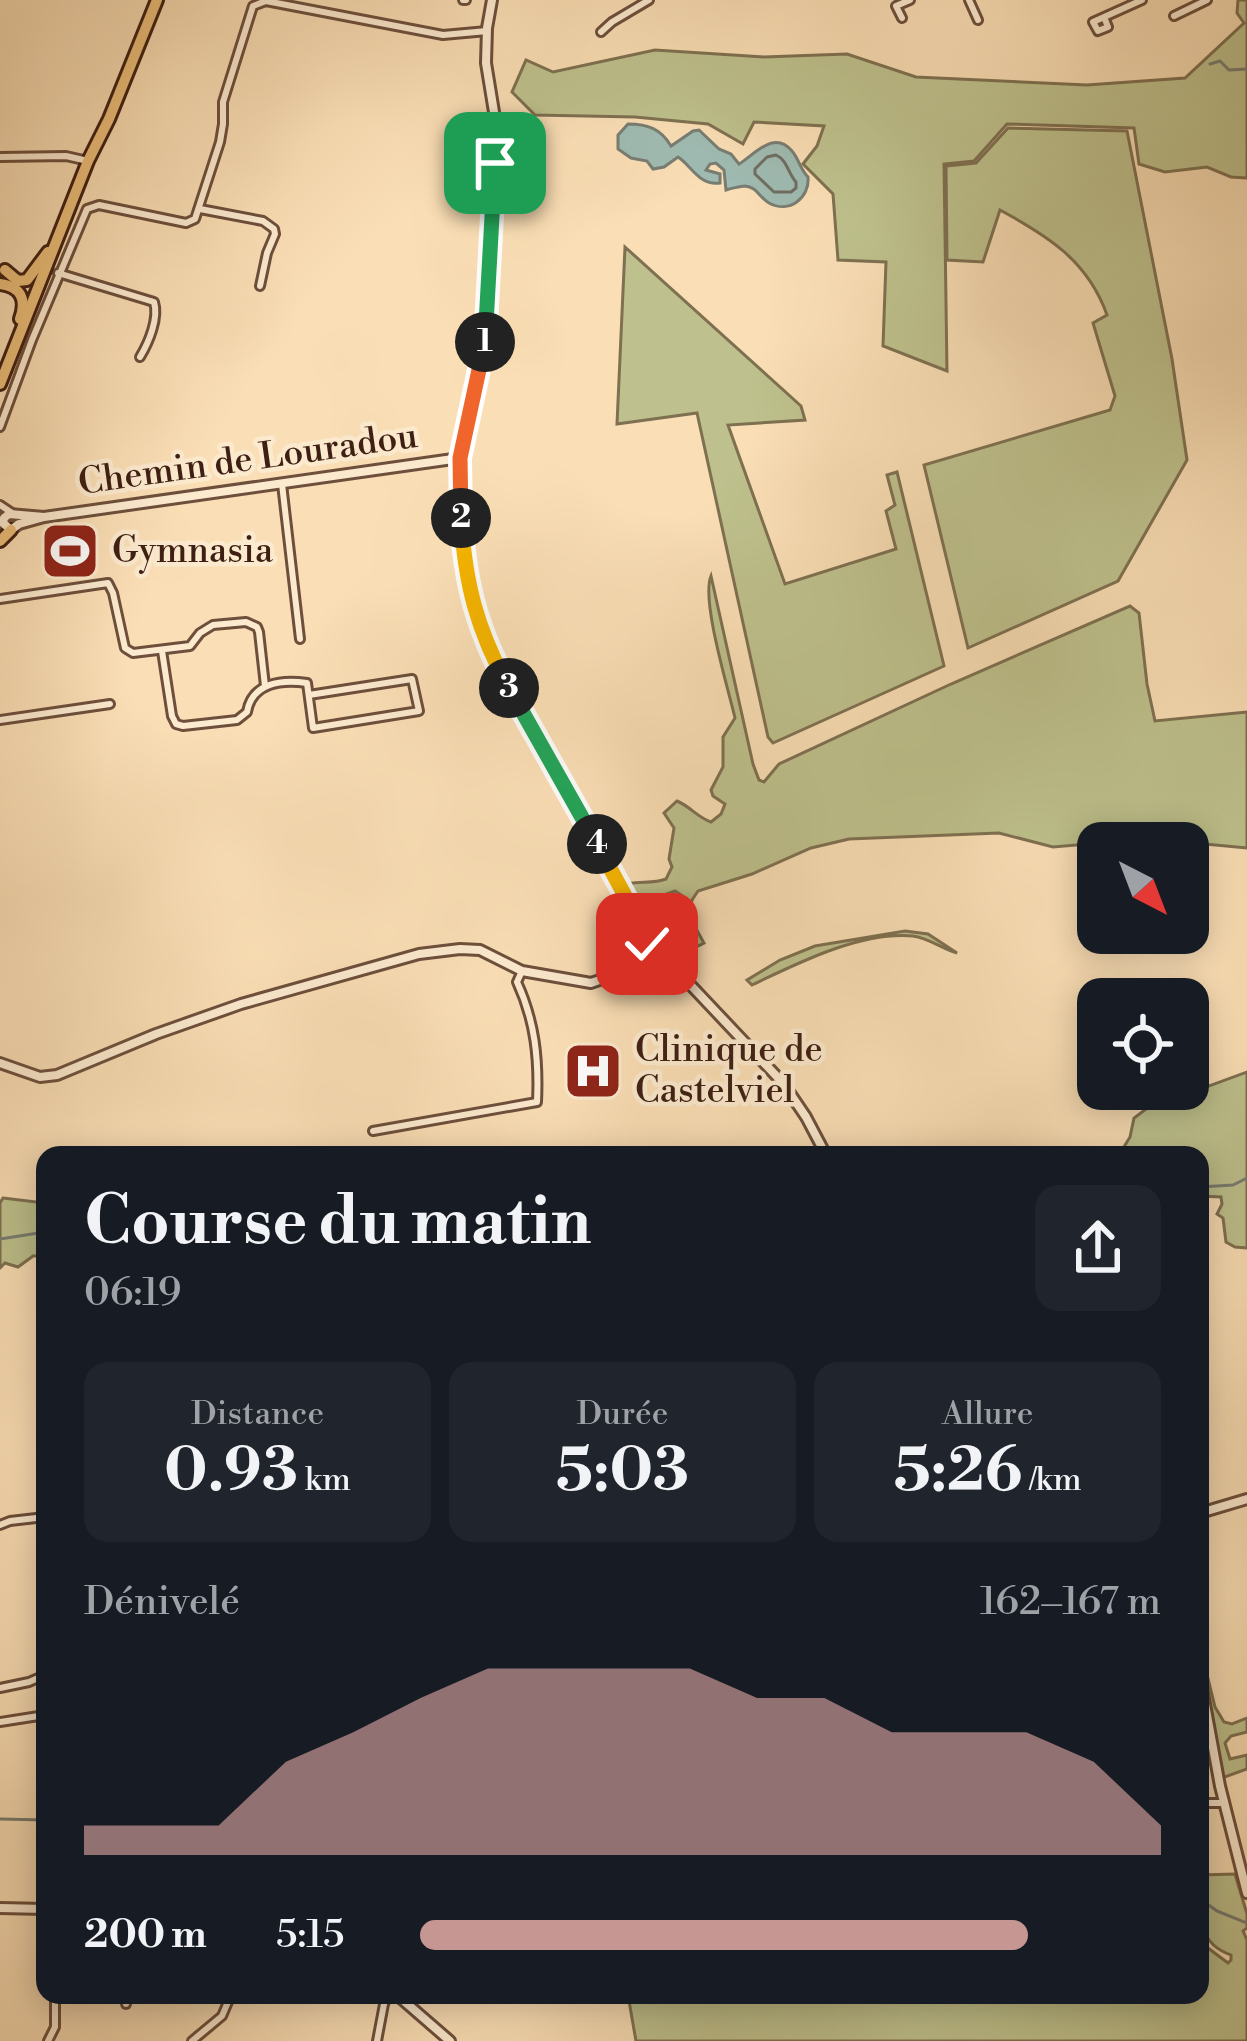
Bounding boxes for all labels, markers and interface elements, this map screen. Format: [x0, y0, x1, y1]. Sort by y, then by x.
pin [444, 112, 546, 214]
icon: arrive [462, 130, 528, 196]
pin: 1 [455, 312, 515, 372]
text: 1 [477, 321, 493, 362]
street label: Chemin de Louradou [75, 414, 421, 506]
pin: 2 [431, 488, 491, 548]
text: 2 [451, 497, 471, 538]
sports icon: Gymnasia [39, 520, 101, 582]
place label: Gymnasia [112, 529, 274, 574]
pin: 3 [479, 658, 539, 718]
text: 3 [499, 667, 519, 708]
pin: 4 [567, 814, 627, 874]
north arrow [1077, 822, 1209, 954]
map controls [1077, 822, 1209, 1110]
text: 4 [586, 823, 608, 864]
pin [596, 893, 698, 995]
icon: check [614, 911, 680, 977]
button: locate [1077, 978, 1209, 1110]
place label: Clinique de Castelviel [635, 1028, 823, 1114]
hospital icon: Clinique de Castelviel [562, 1040, 624, 1102]
text: Course du matin [84, 1182, 591, 1265]
button: share [1035, 1185, 1161, 1311]
text: 06:19 [84, 1269, 181, 1318]
text: Distance [191, 1394, 324, 1435]
text: Durée [577, 1394, 668, 1435]
text: Allure [942, 1394, 1033, 1435]
text: 0.93 [164, 1435, 298, 1510]
text: 5:03 [556, 1435, 689, 1510]
text: 5:26 [893, 1435, 1022, 1510]
text: km [298, 1460, 351, 1501]
text: /km [1022, 1460, 1082, 1501]
text: Dénivelé [84, 1578, 240, 1627]
text: 162–167 m [980, 1578, 1161, 1627]
text: 200 m [84, 1911, 207, 1960]
text: 5:15 [276, 1911, 345, 1960]

